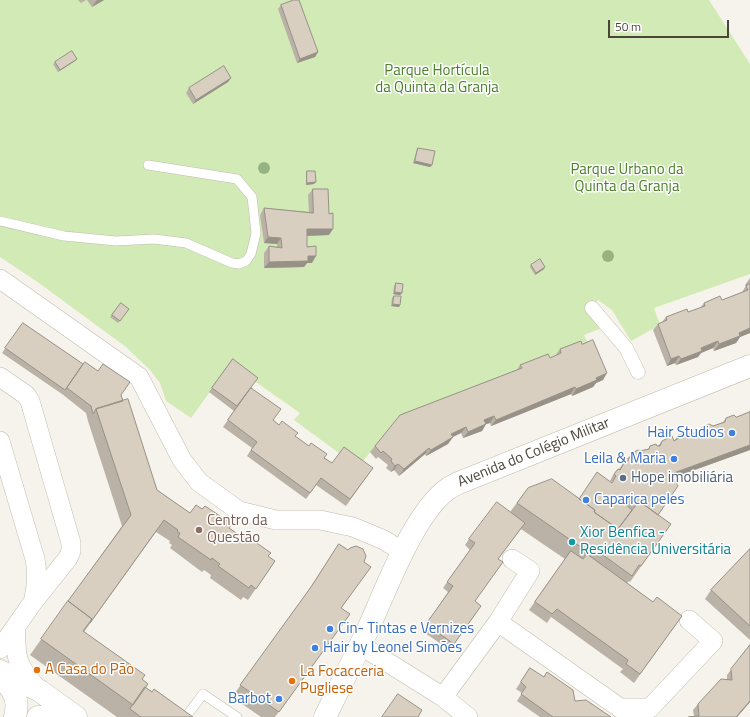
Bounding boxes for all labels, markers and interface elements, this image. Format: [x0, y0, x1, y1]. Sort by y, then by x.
scale bar [610, 12, 731, 38]
text: 50 m [615, 17, 641, 36]
park label: Parque Hortícula da Quinta da Granja [375, 62, 499, 97]
park label: Parque Urbano da Quinta da Granja [570, 161, 684, 196]
street label: Avenida do Colégio Militar [455, 414, 613, 492]
place label: Hair Studios [647, 424, 724, 442]
marker: Hair Studios [727, 428, 737, 438]
place label: Leila & Maria [584, 450, 666, 468]
marker: Leila & Maria [669, 454, 679, 464]
place label: Hope imobiliária [631, 469, 733, 487]
marker: Hope imobiliária [618, 473, 628, 483]
place label: Caparica peles [594, 491, 684, 509]
marker: Caparica peles [581, 495, 591, 505]
place label: Centro da Questão [207, 512, 268, 547]
place label: Xior Benfica - Residência Universitária [580, 524, 731, 559]
marker: Centro da Questão [194, 525, 204, 535]
marker: Xior Benfica - Residência Universitária [567, 537, 577, 547]
place label: Cin- Tintas e Vernizes [338, 620, 474, 638]
marker: Cin- Tintas e Vernizes [325, 624, 335, 634]
place label: Hair by Leonel Simões [323, 639, 462, 657]
marker: Hair by Leonel Simões [310, 643, 320, 653]
place label: A Casa do Pão [45, 661, 134, 679]
place label: La Focacceria Pugliese [300, 663, 384, 698]
marker: A Casa do Pão [32, 665, 42, 675]
marker: La Focacceria Pugliese [287, 676, 297, 686]
place label: Barbot [228, 690, 271, 708]
marker: Barbot [274, 694, 284, 704]

